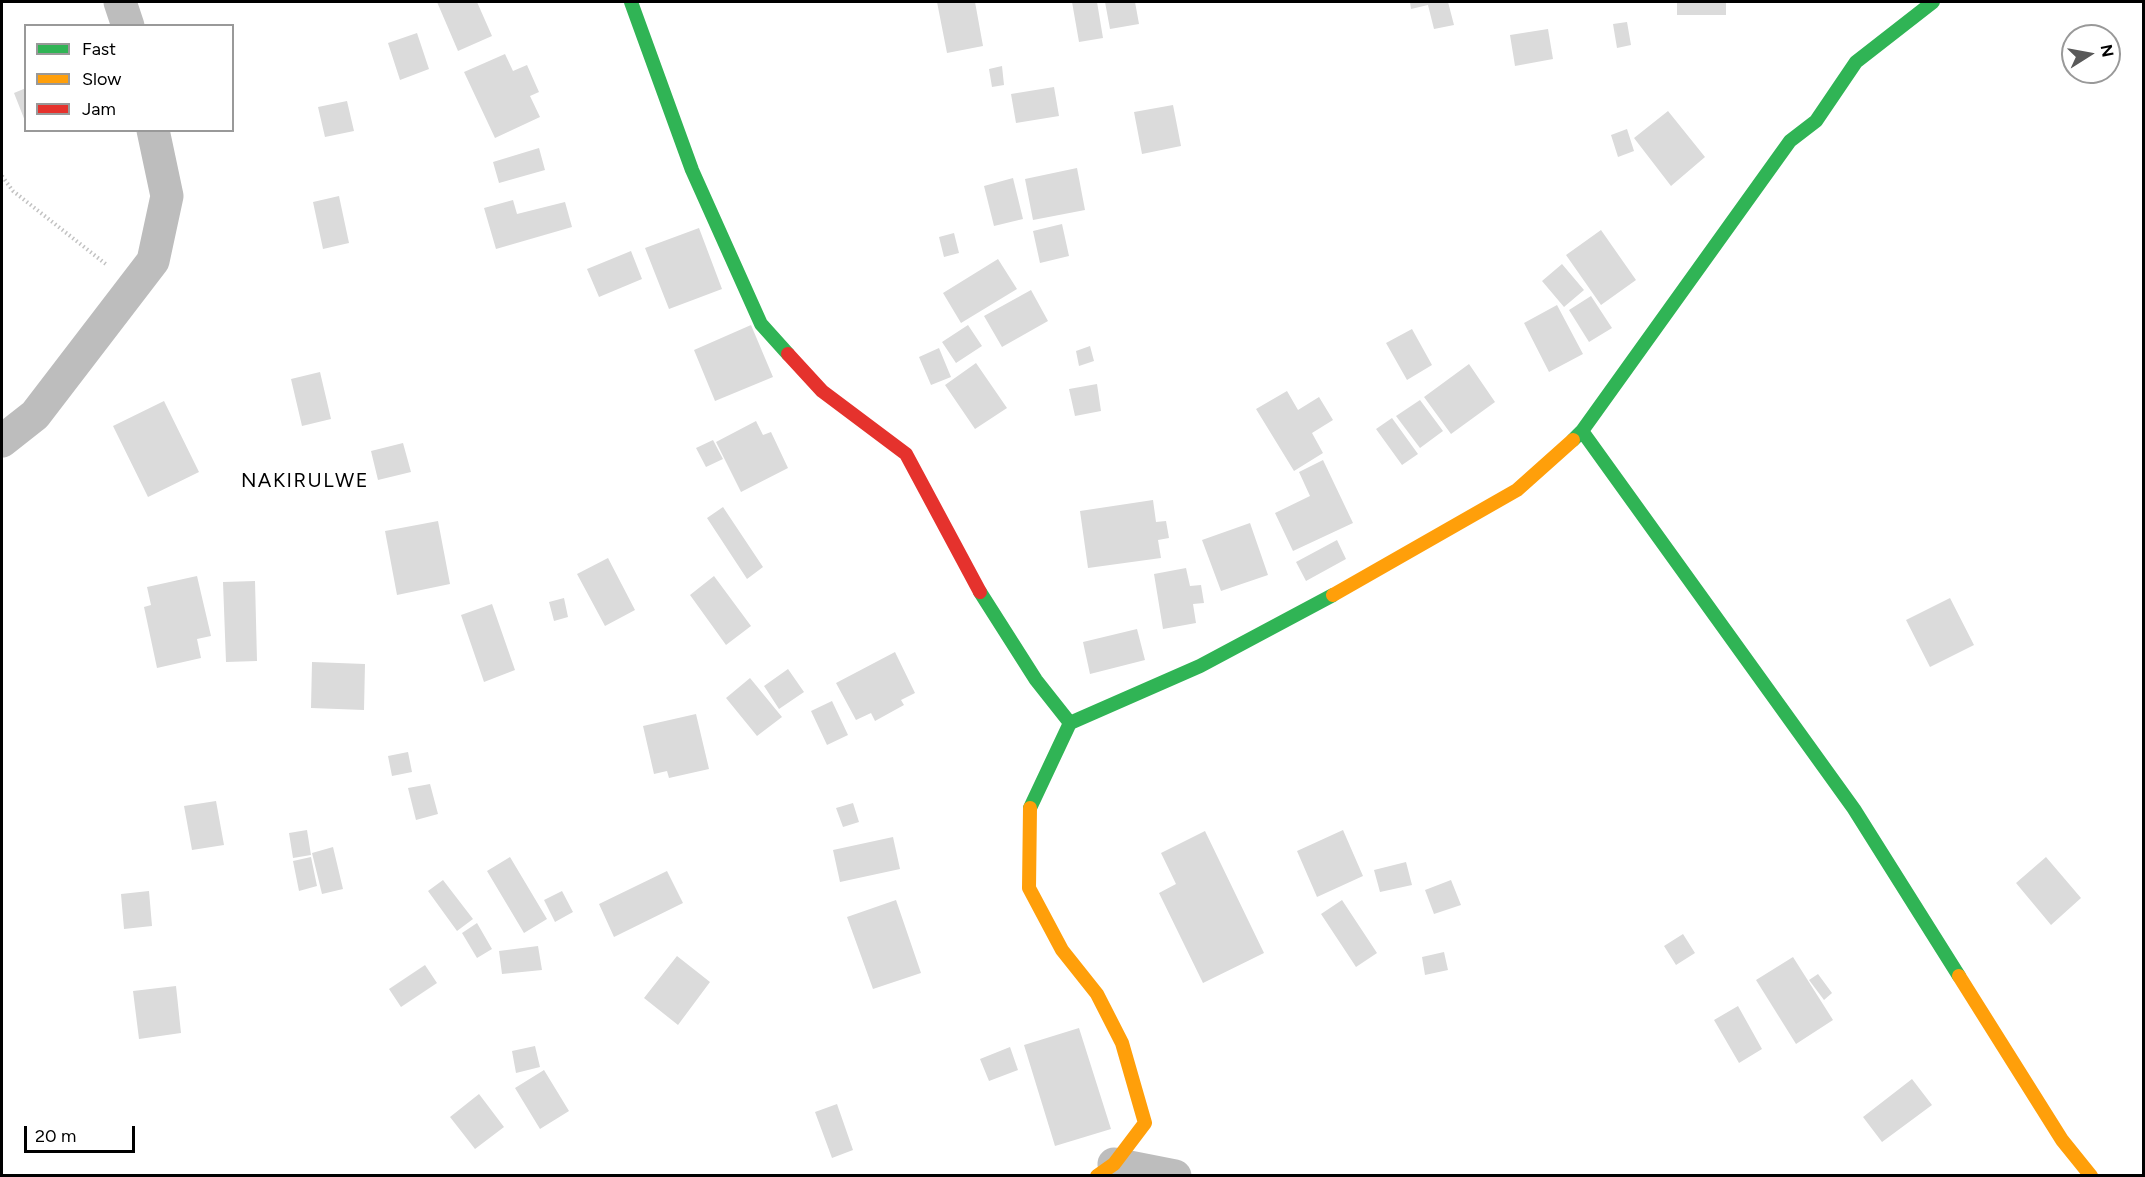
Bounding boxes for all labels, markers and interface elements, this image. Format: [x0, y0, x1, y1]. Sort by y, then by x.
legend [24, 24, 234, 132]
north arrow [2061, 24, 2121, 84]
text: Fast [82, 38, 116, 60]
text: N [2097, 43, 2118, 59]
text: Slow [82, 68, 121, 90]
text: Jam [82, 98, 116, 120]
district label: NAKIRULWE [241, 469, 369, 493]
scale bar [27, 1114, 138, 1152]
text: 20 m [35, 1125, 76, 1147]

